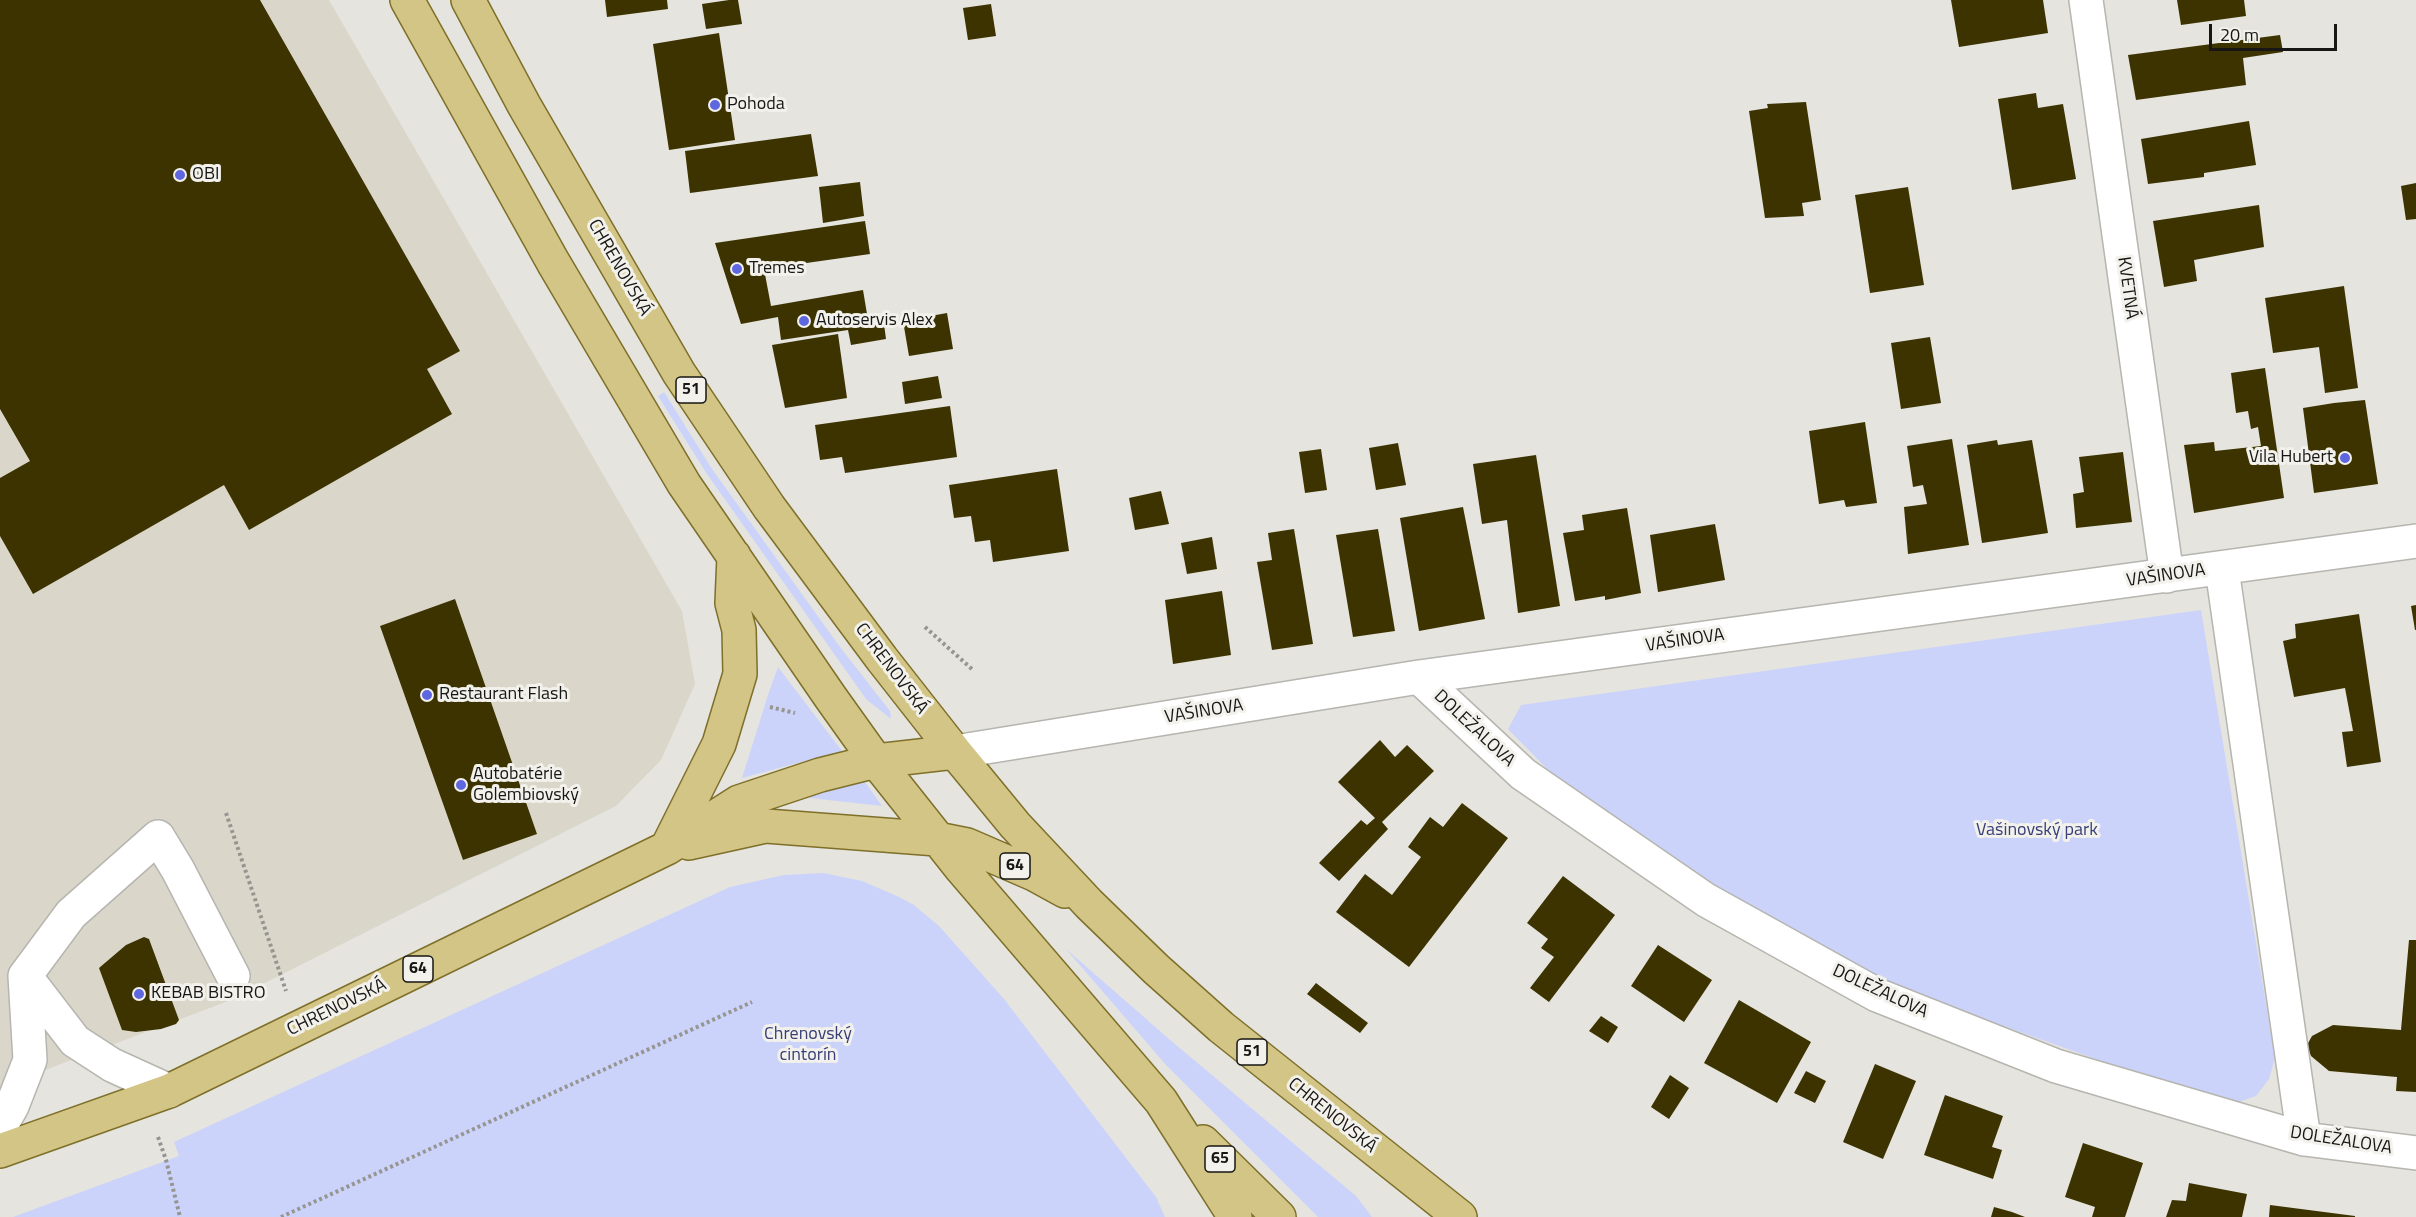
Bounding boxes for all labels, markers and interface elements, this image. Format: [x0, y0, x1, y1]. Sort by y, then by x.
scale bar [2212, 12, 2340, 50]
text: 20 m [2220, 21, 2259, 48]
place label: Pohoda [727, 94, 785, 116]
marker: Pohoda [708, 98, 722, 112]
place label: OBI [192, 164, 219, 186]
marker: OBI [173, 168, 187, 182]
street label: CHRENOVSKÁ [583, 216, 655, 320]
street label: KVETNÁ [2112, 255, 2142, 321]
place label: Tremes [749, 258, 805, 280]
marker: Tremes [730, 262, 744, 276]
place label: Autoservis Alex [816, 310, 933, 332]
marker: Autoservis Alex [797, 314, 811, 328]
road number: 51 [676, 377, 706, 403]
place label: Vila Hubert [2249, 447, 2333, 469]
marker: Vila Hubert [2338, 451, 2352, 465]
street label: VAŠINOVA [2125, 560, 2207, 592]
street label: CHRENOVSKÁ [850, 619, 932, 719]
street label: VAŠINOVA [1644, 625, 1726, 657]
place label: Restaurant Flash [439, 684, 568, 706]
street label: DOLEŽALOVA [1429, 686, 1519, 772]
marker: Restaurant Flash [420, 688, 434, 702]
street label: VAŠINOVA [1163, 695, 1245, 729]
place label: Autobatérie Golembiovský [473, 764, 579, 806]
marker: Autobatérie Golembiovský [454, 778, 468, 792]
park label: Vašinovský park [1976, 820, 2098, 842]
road number: 64 [1000, 853, 1030, 879]
road number: 64 [403, 956, 433, 982]
street label: DOLEŽALOVA [1829, 960, 1931, 1024]
street label: CHRENOVSKÁ [284, 975, 390, 1041]
place label: KEBAB BISTRO [151, 983, 266, 1005]
marker: KEBAB BISTRO [132, 987, 146, 1001]
park label: Chrenovský cintorín [764, 1024, 852, 1066]
road number: 51 [1237, 1039, 1267, 1065]
street label: CHRENOVSKÁ [1283, 1074, 1381, 1158]
street label: DOLEŽALOVA [2288, 1122, 2394, 1160]
road number: 65 [1205, 1146, 1235, 1172]

